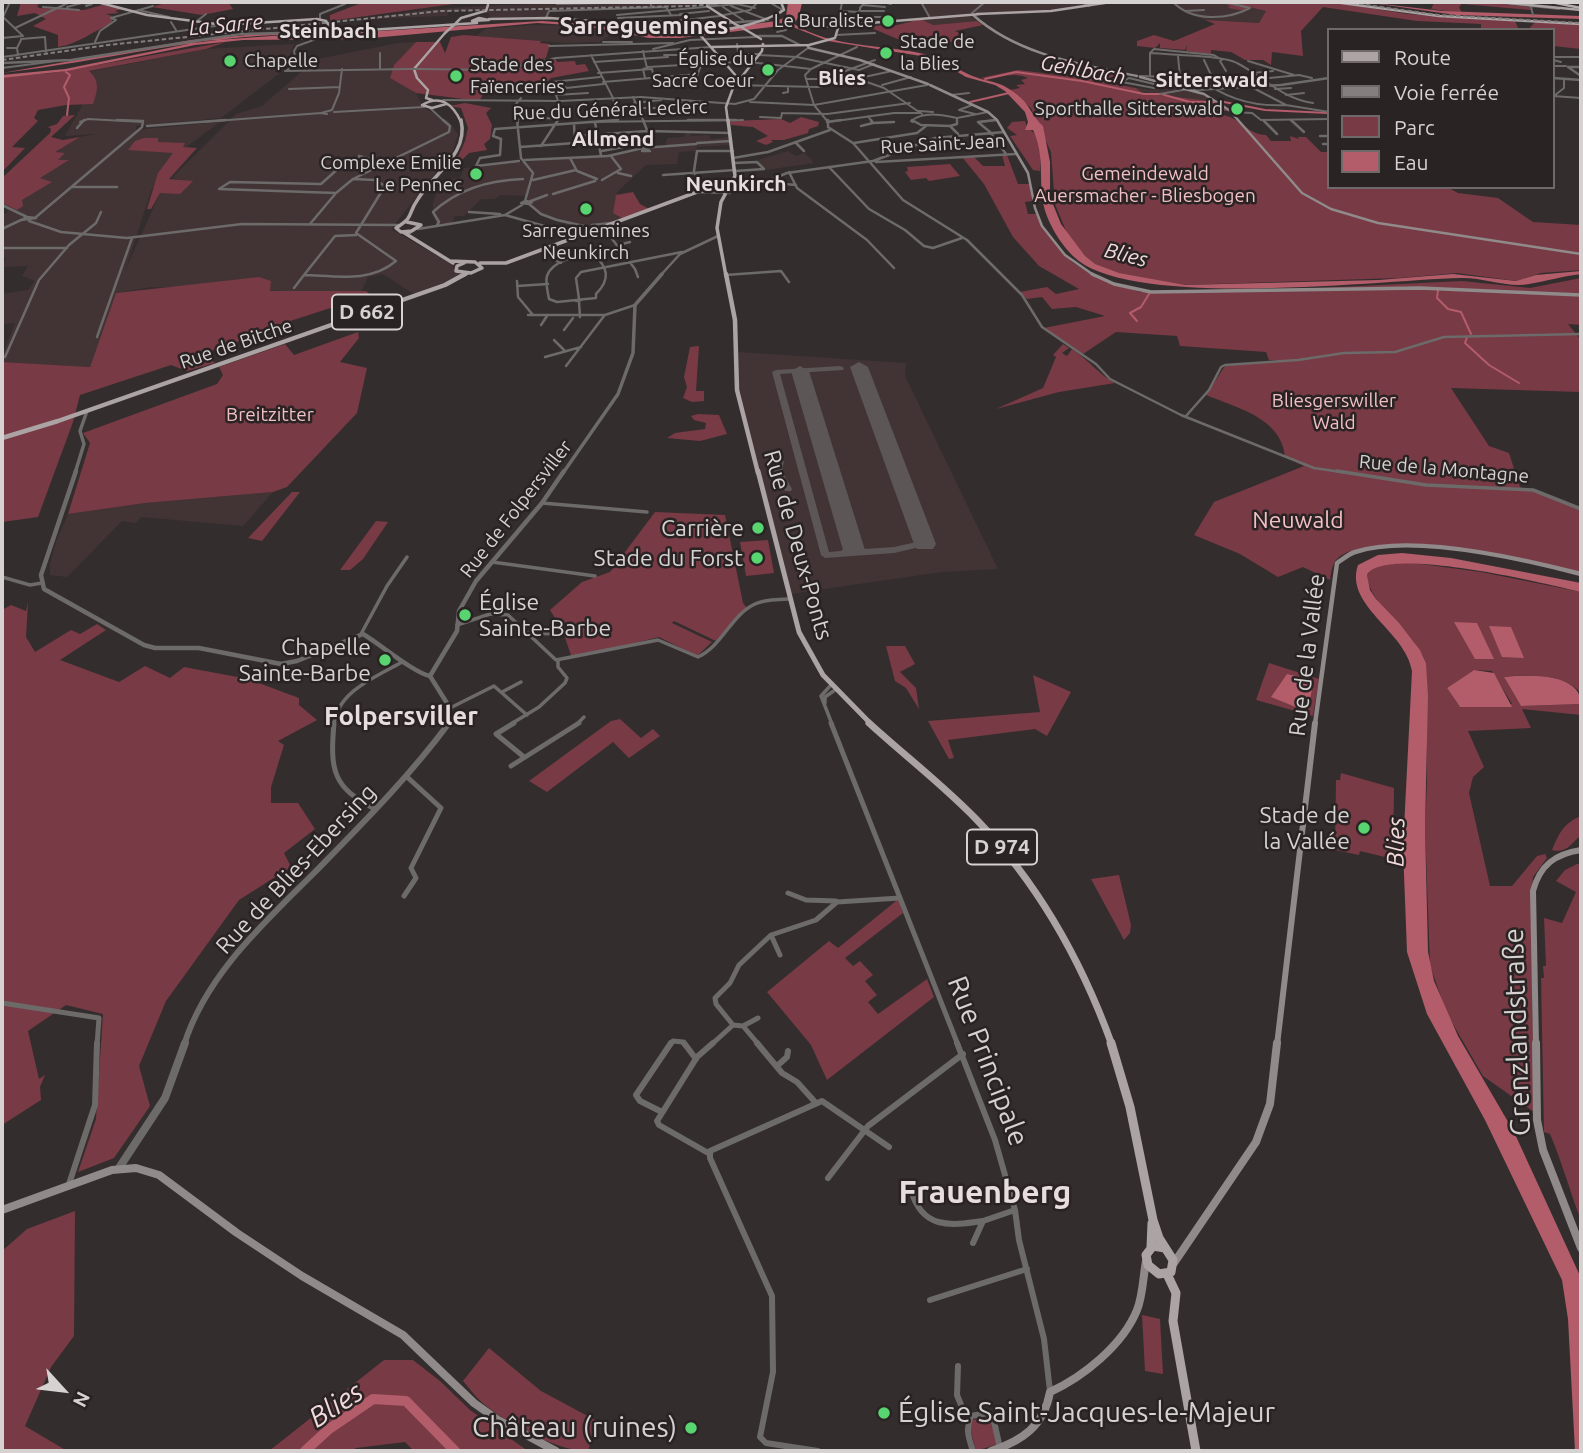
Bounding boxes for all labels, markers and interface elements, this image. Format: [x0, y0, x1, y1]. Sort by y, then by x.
water label: La Sarre [188, 9, 264, 41]
place label: Le Buraliste [774, 10, 874, 32]
district label: Sarreguemines [560, 12, 728, 40]
marker: Le Buraliste [880, 13, 896, 29]
district label: Steinbach [279, 18, 377, 44]
legend [1328, 28, 1555, 189]
place label: Stade de la Blies [900, 31, 975, 75]
marker: Stade de la Blies [878, 45, 894, 61]
text: Route [1394, 45, 1451, 69]
place label: Église du Sacré Coeur [652, 48, 754, 92]
place label: Chapelle [244, 50, 318, 72]
water label: Gehlbach [1038, 50, 1128, 90]
marker: Chapelle [222, 53, 238, 69]
place label: Stade des Faïenceries [470, 54, 565, 98]
marker: Église du Sacré Coeur [760, 62, 776, 78]
district label: Blies [818, 65, 866, 91]
district label: Sitterswald [1156, 67, 1268, 93]
marker: Stade des Faïenceries [448, 68, 464, 84]
text: Voie ferrée [1394, 80, 1499, 104]
street label: Rue du Général Leclerc [512, 95, 708, 125]
place label: Sporthalle Sitterswald [1035, 98, 1223, 120]
marker: Sporthalle Sitterswald [1229, 101, 1245, 117]
text: Parc [1394, 115, 1435, 139]
district label: Allmend [572, 126, 654, 152]
street label: Rue Saint-Jean [880, 129, 1006, 159]
text: Eau [1394, 150, 1429, 174]
place label: Complexe Emilie Le Pennec [320, 152, 462, 196]
park label: Gemeindewald Auersmacher - Bliesbogen [1034, 163, 1256, 207]
marker: Complexe Emilie Le Pennec [468, 166, 484, 182]
district label: Neunkirch [685, 171, 787, 197]
marker: Sarreguemines Neunkirch [578, 201, 594, 217]
place label: Sarreguemines Neunkirch [522, 220, 650, 264]
water label: Blies [1102, 238, 1150, 272]
road number: D 662 [332, 294, 402, 330]
street label: Rue de Bitche [177, 314, 295, 374]
park label: Bliesgerswiller Wald [1272, 390, 1396, 434]
park label: Breitzitter [226, 404, 314, 426]
street label: Rue de Folpersviller [455, 436, 577, 582]
street label: Rue de Deux-Ponts [758, 447, 838, 643]
street label: Rue de la Montagne [1358, 450, 1530, 488]
park label: Neuwald [1252, 506, 1344, 534]
place label: Carrière [661, 514, 744, 542]
marker: Carrière [750, 520, 766, 536]
place label: Stade du Forst [594, 544, 743, 572]
marker: Stade du Forst [749, 550, 765, 566]
street label: Rue de la Vallée [1283, 572, 1331, 738]
place label: Église Sainte-Barbe [479, 588, 611, 642]
marker: Église Sainte-Barbe [457, 607, 473, 623]
place label: Chapelle Sainte-Barbe [239, 633, 371, 687]
marker: Chapelle Sainte-Barbe [377, 652, 393, 668]
district label: Folpersviller [324, 700, 478, 732]
street label: Rue de Blies-Ebersing [210, 778, 382, 960]
place label: Stade de la Vallée [1260, 801, 1350, 855]
water label: Blies [1381, 817, 1411, 867]
marker: Stade de la Vallée [1356, 820, 1372, 836]
road number: D 974 [967, 830, 1037, 864]
street label: Grenzlandstraße [1497, 927, 1537, 1137]
street label: Rue Principale [940, 972, 1036, 1150]
district label: Frauenberg [899, 1173, 1071, 1211]
north arrow [28, 1355, 98, 1425]
water label: Blies [303, 1375, 369, 1435]
text: N [69, 1388, 95, 1411]
place label: Église Saint-Jacques-le-Majeur [898, 1396, 1275, 1430]
marker: Église Saint-Jacques-le-Majeur [876, 1405, 892, 1421]
place label: Château (ruines) [472, 1411, 677, 1445]
marker: Château (ruines) [683, 1420, 699, 1436]

